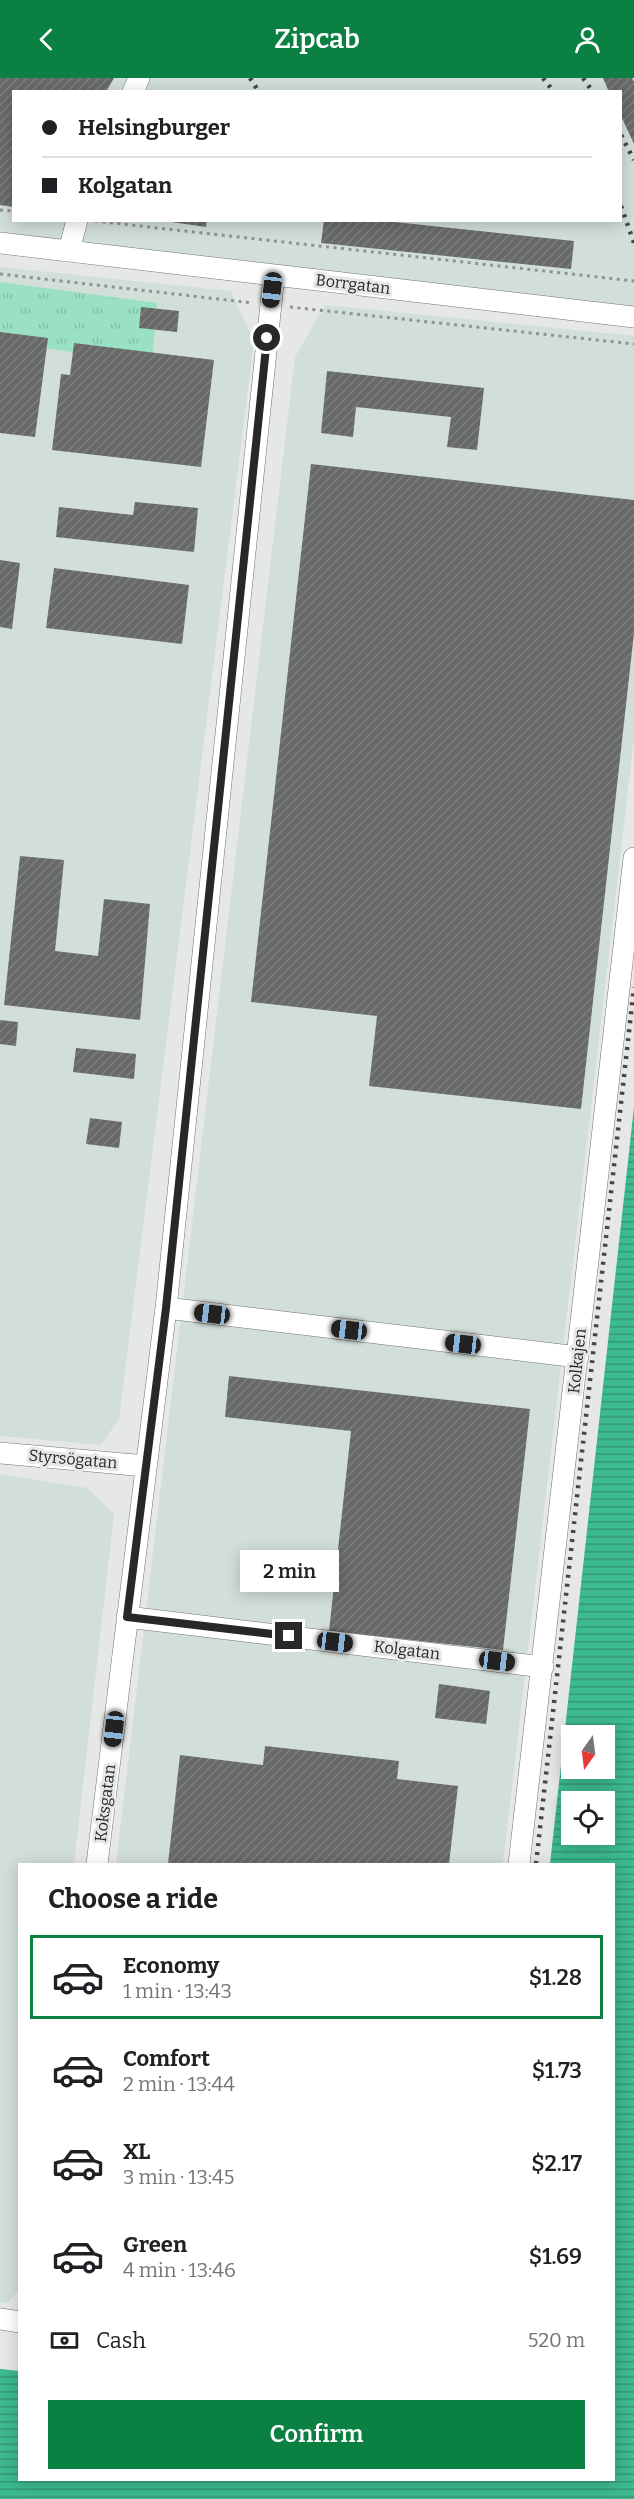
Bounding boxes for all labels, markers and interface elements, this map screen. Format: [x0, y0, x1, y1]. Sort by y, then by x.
icon: back [30, 23, 63, 56]
text: Zipcab [274, 23, 360, 55]
icon: person [571, 23, 604, 56]
text: Helsingburger [78, 114, 230, 141]
text: Kolgatan [78, 172, 172, 199]
street label: Borrgatan [315, 270, 391, 298]
car [261, 271, 283, 309]
route start [253, 324, 280, 351]
car [193, 1303, 231, 1325]
car [330, 1319, 368, 1341]
street label: Kolkajen [564, 1328, 590, 1394]
car [444, 1333, 482, 1355]
street label: Styrsögatan [28, 1446, 118, 1472]
callout: 2 min [240, 1549, 338, 1591]
text: 2 min [263, 1559, 316, 1583]
route end [275, 1622, 302, 1649]
car [316, 1631, 354, 1653]
street label: Kolgatan [373, 1637, 441, 1663]
car [478, 1650, 516, 1672]
car [103, 1710, 125, 1748]
north arrow [561, 1725, 615, 1779]
map controls [561, 1725, 615, 1845]
street label: Koksgatan [91, 1763, 119, 1843]
button: locate [561, 1791, 615, 1845]
text: Choose a ride [48, 1883, 218, 1915]
icon: car [51, 1950, 105, 2004]
text: Economy [123, 1952, 219, 1979]
text: $1.28 [529, 1964, 582, 1991]
text: 1 min · 13:43 [123, 1979, 232, 2003]
icon: car [51, 2043, 105, 2097]
text: Comfort [123, 2045, 210, 2072]
text: $1.73 [532, 2057, 582, 2084]
text: 2 min · 13:44 [123, 2072, 235, 2096]
icon: car [51, 2136, 105, 2190]
text: XL [123, 2138, 150, 2165]
text: $2.17 [531, 2150, 582, 2177]
text: 3 min · 13:45 [123, 2165, 234, 2189]
icon: car [51, 2229, 105, 2283]
text: Green [123, 2231, 187, 2258]
text: $1.69 [529, 2243, 582, 2270]
text: 4 min · 13:46 [123, 2258, 236, 2282]
icon: cash [48, 2324, 81, 2357]
text: Cash [96, 2327, 146, 2354]
text: 520 m [528, 2328, 585, 2352]
button: Confirm [48, 2400, 585, 2469]

